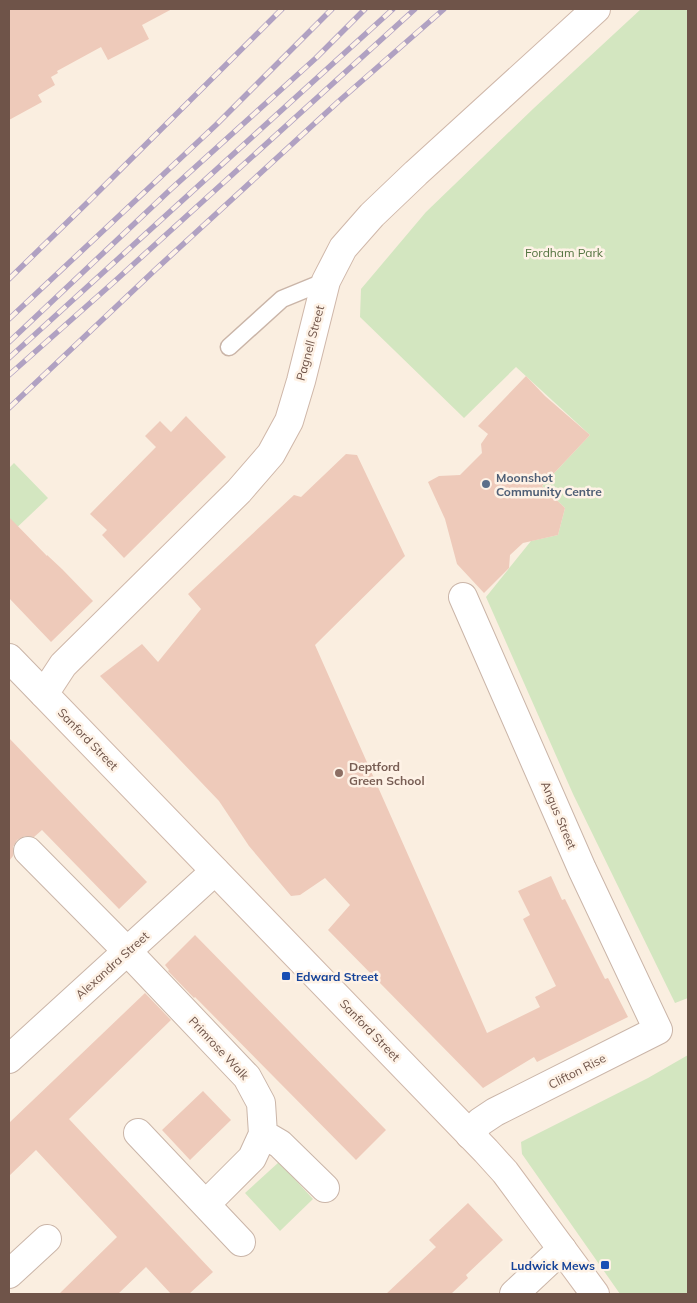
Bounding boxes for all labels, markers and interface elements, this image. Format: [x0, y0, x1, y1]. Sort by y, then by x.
park label: Fordham Park [525, 245, 604, 260]
street label: Pagnell Street [293, 304, 327, 382]
place label: Moonshot Community Centre [496, 470, 602, 499]
marker: Moonshot Community Centre [480, 478, 492, 490]
street label: Sanford Street [55, 705, 121, 773]
place label: Deptford Green School [349, 759, 425, 788]
marker: Deptford Green School [333, 767, 345, 779]
street label: Angus Street [538, 779, 580, 851]
street label: Alexandra Street [72, 928, 152, 1002]
place label: Edward Street [296, 969, 379, 984]
marker: Edward Street [280, 970, 292, 982]
street label: Sanford Street [337, 996, 403, 1064]
street label: Primrose Walk [186, 1013, 253, 1083]
street label: Clifton Rise [546, 1050, 608, 1092]
place label: Ludwick Mews [511, 1258, 595, 1273]
marker: Ludwick Mews [599, 1259, 611, 1271]

